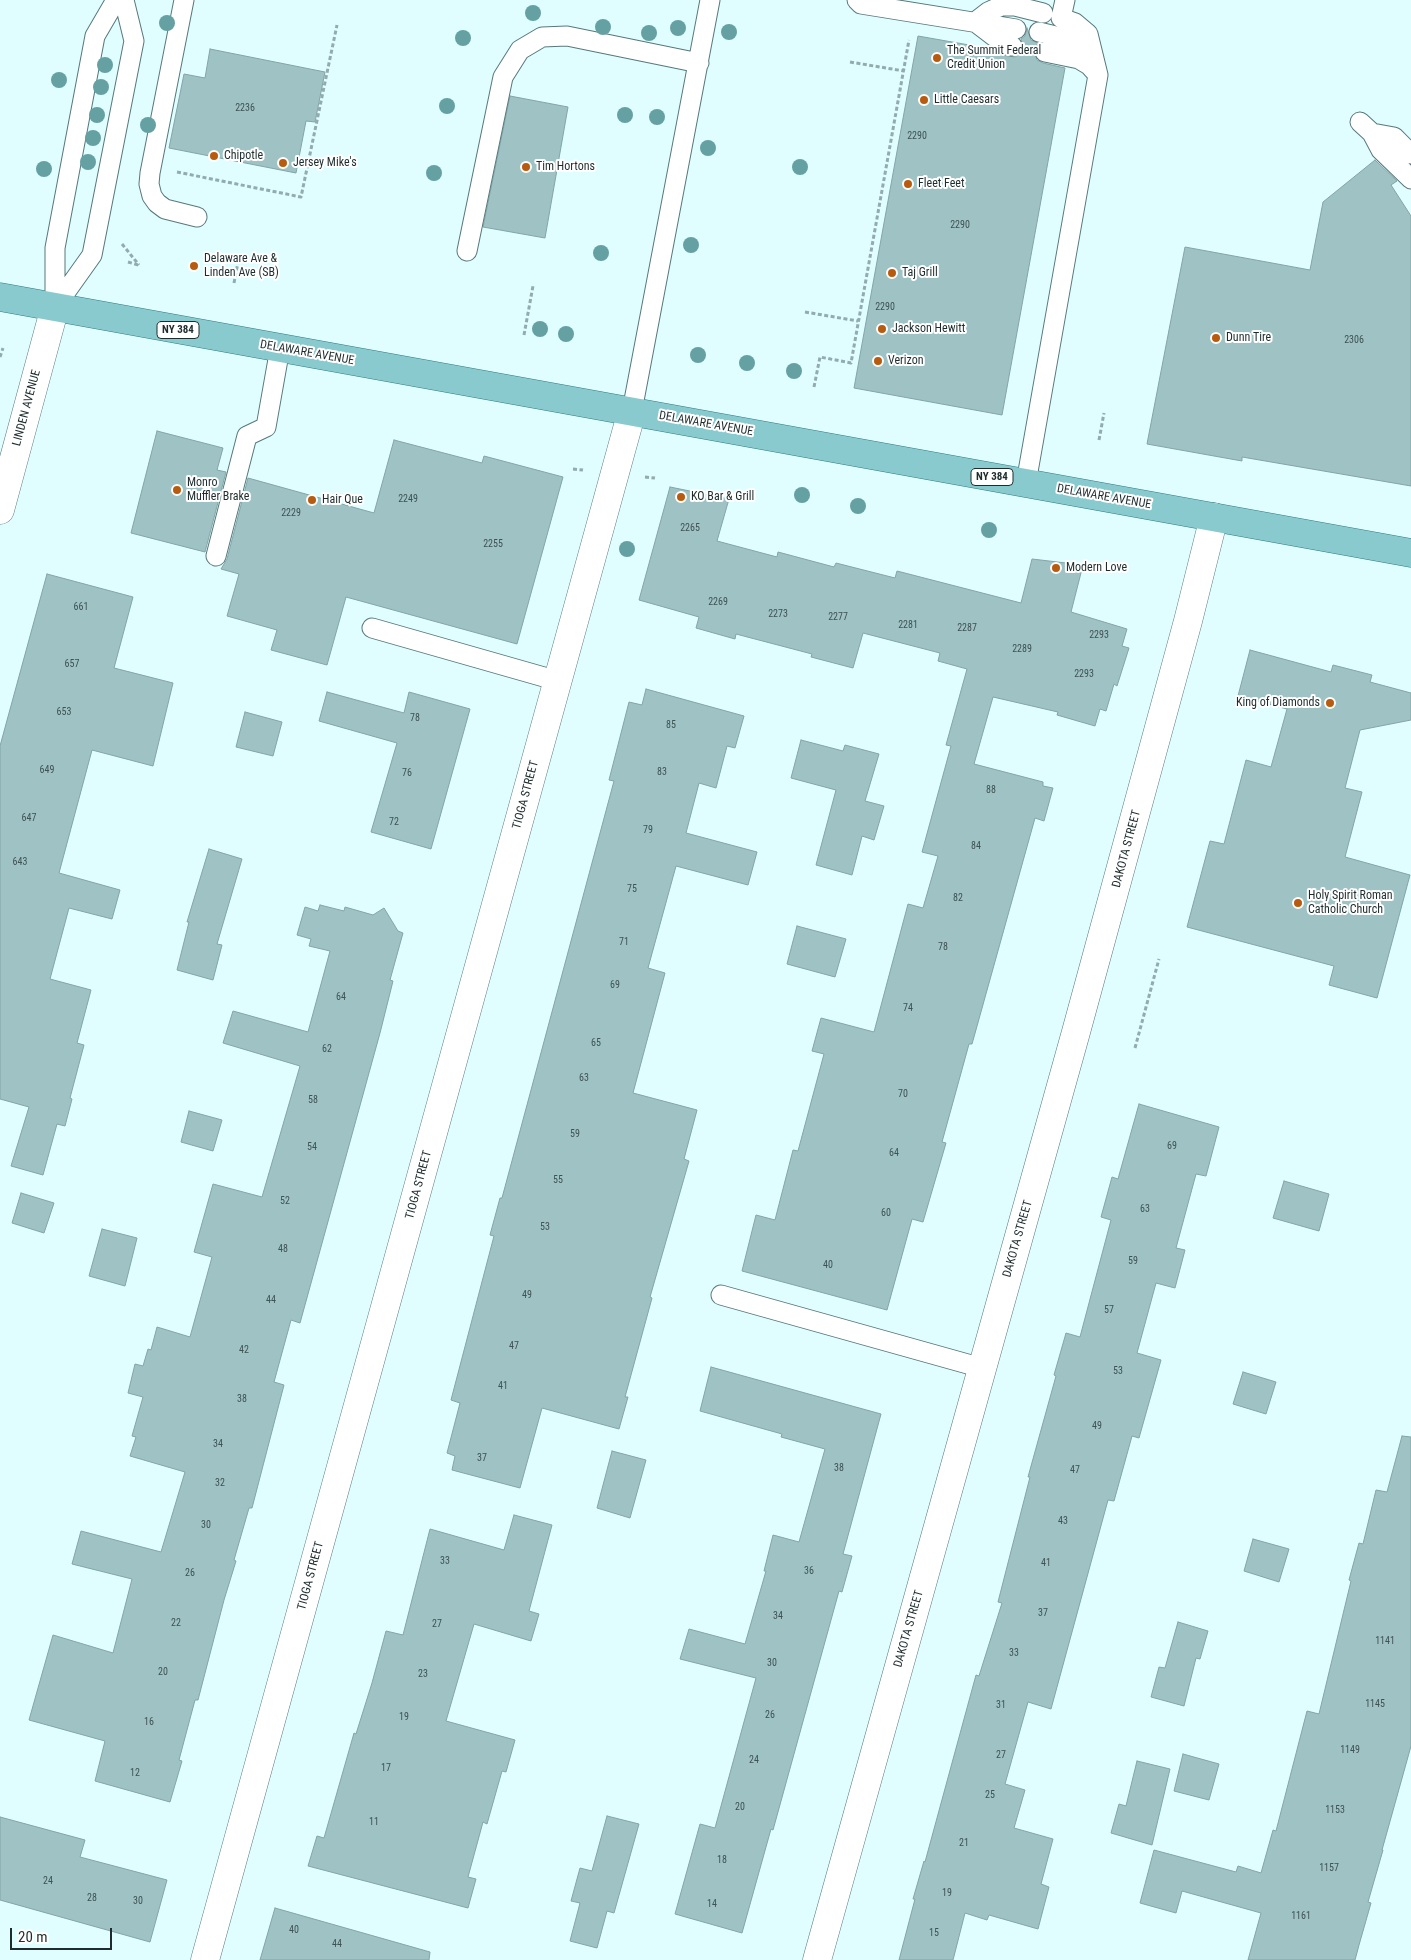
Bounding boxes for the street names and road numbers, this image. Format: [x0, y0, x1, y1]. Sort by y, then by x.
road number: NY 384 [157, 322, 199, 338]
street label: DELAWARE AVENUE [259, 338, 355, 368]
street label: LINDEN AVENUE [10, 368, 44, 448]
street label: DELAWARE AVENUE [658, 409, 754, 439]
road number: NY 384 [971, 468, 1013, 486]
street label: DELAWARE AVENUE [1056, 482, 1152, 512]
street label: TIOGA STREET [510, 759, 542, 831]
street label: DAKOTA STREET [1110, 809, 1144, 889]
street label: TIOGA STREET [403, 1149, 435, 1221]
street label: DAKOTA STREET [1000, 1199, 1036, 1279]
street label: TIOGA STREET [295, 1540, 327, 1612]
street label: DAKOTA STREET [891, 1589, 927, 1669]

